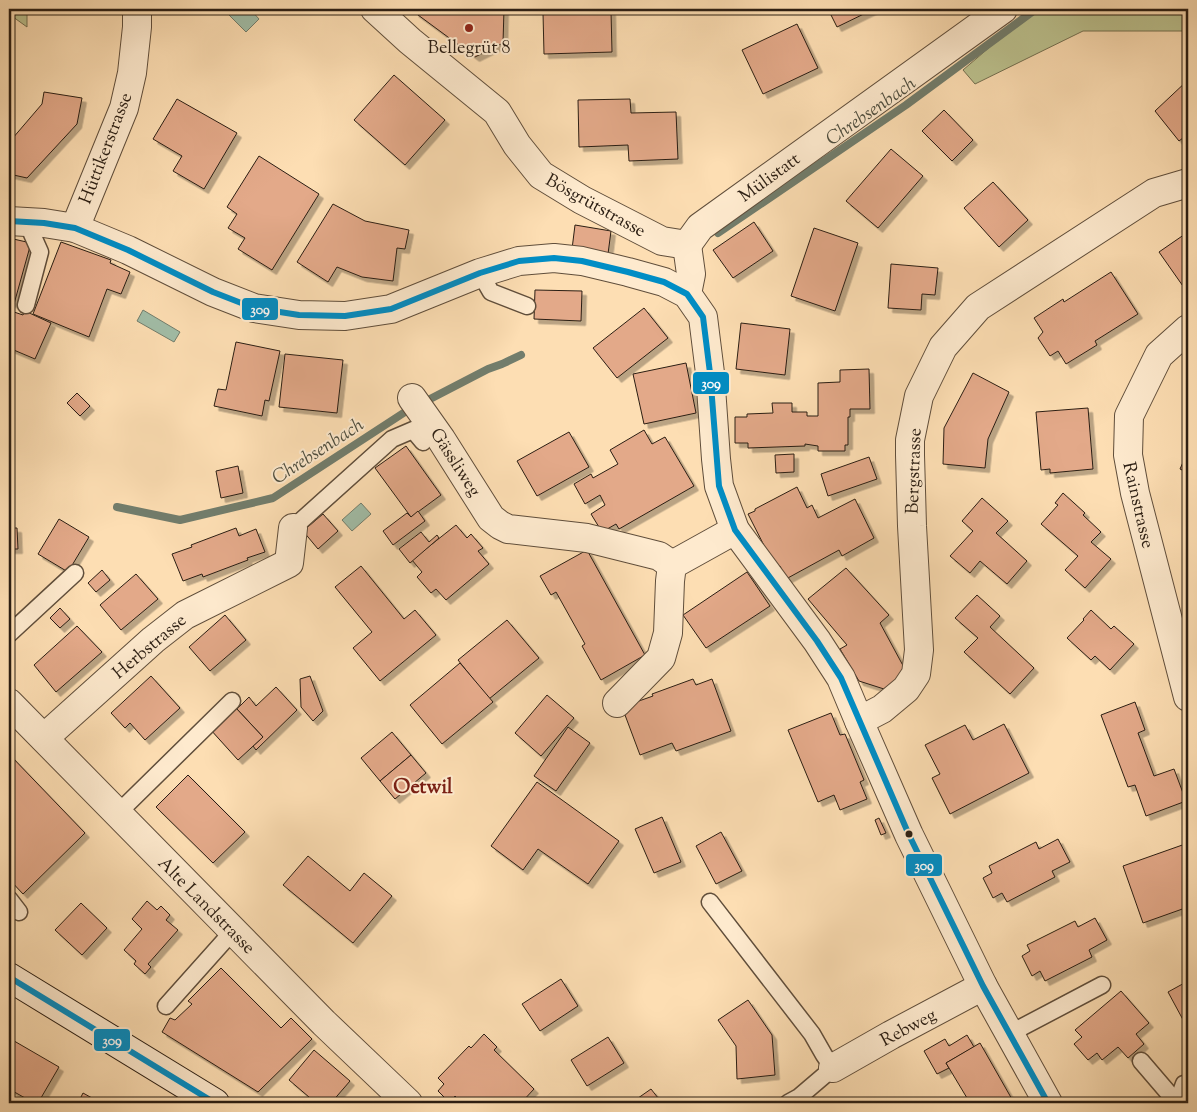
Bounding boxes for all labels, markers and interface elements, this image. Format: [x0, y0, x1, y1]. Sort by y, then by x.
marker: Bellegrüt 8 [463, 22, 475, 34]
place label: Bellegrüt 8 [428, 36, 510, 62]
water label: Chrebsenbach [821, 71, 923, 153]
street label: Hüttikerstrasse [74, 89, 140, 208]
street label: Mülistatt [734, 147, 806, 210]
street label: Bösgrütstrasse [540, 168, 650, 245]
line badge: 309 [241, 297, 279, 321]
text: 309 [250, 301, 270, 321]
line badge: 309 [692, 371, 730, 395]
text: 309 [701, 375, 721, 395]
water label: Chrebsenbach [267, 412, 370, 492]
street label: Gässliweg [422, 424, 486, 503]
street label: Bergstrasse [901, 428, 929, 515]
street label: Rainstrasse [1115, 460, 1160, 551]
street label: Herbstrasse [108, 609, 193, 686]
district label: Oetwil [393, 774, 453, 803]
unlabelled marker [904, 829, 914, 839]
street label: Alte Landstrasse [151, 852, 260, 961]
line badge: 309 [905, 853, 943, 877]
text: 309 [914, 857, 934, 877]
street label: Rebweg [876, 1003, 942, 1054]
line badge: 309 [93, 1028, 131, 1052]
text: 309 [102, 1032, 122, 1052]

